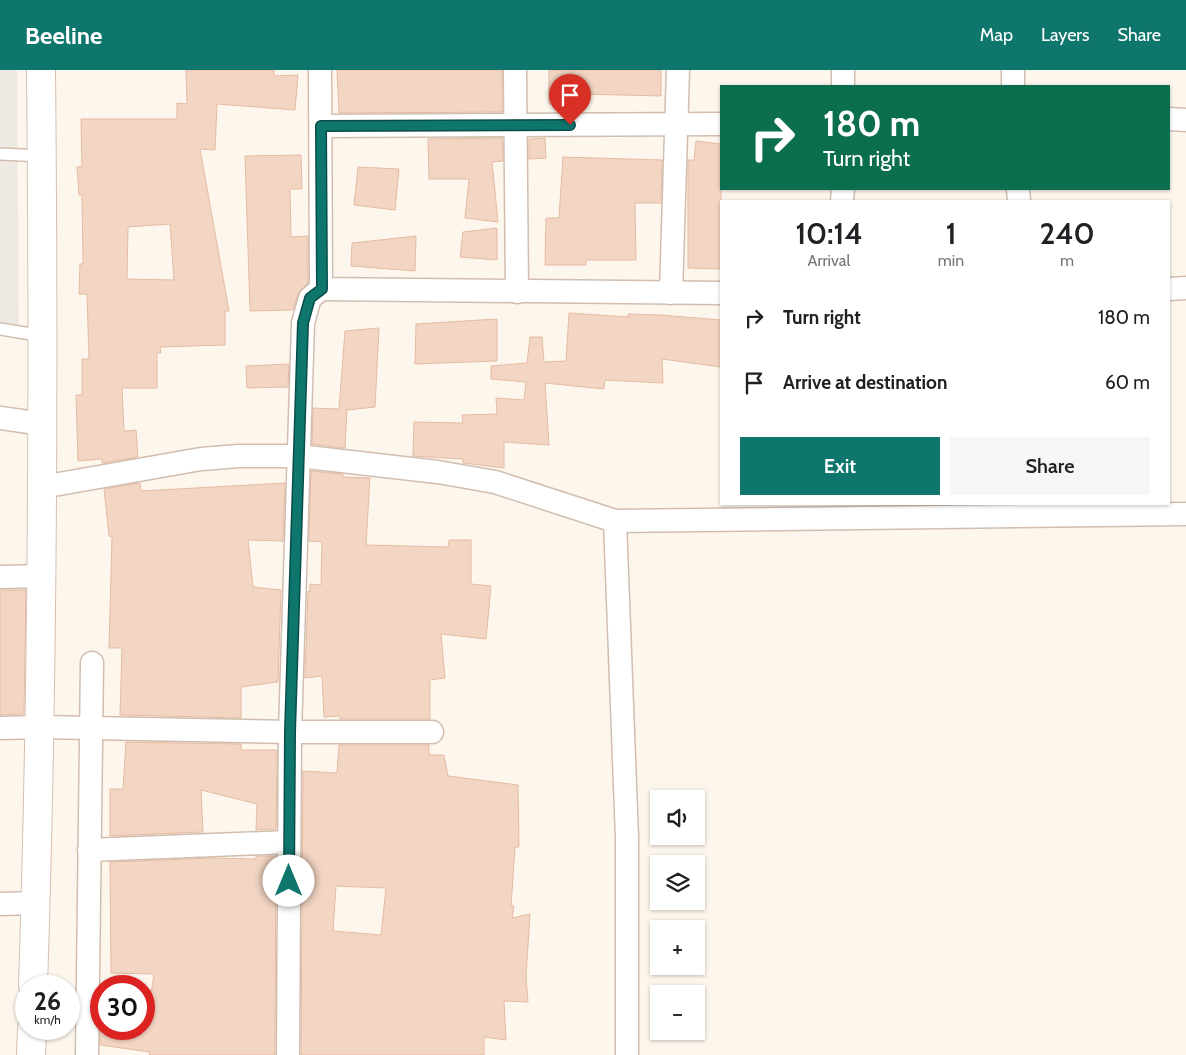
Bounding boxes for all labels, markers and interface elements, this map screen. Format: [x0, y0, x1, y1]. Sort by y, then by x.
text: Beeline [25, 21, 102, 50]
text: Map [980, 24, 1013, 46]
text: Layers [1041, 24, 1090, 46]
text: Share [1118, 24, 1161, 46]
pin [549, 74, 591, 125]
icon: arrive [556, 81, 584, 109]
text: 180 m [823, 102, 920, 145]
icon: right [740, 105, 805, 170]
text: Turn right [823, 145, 910, 172]
text: 10:14 [795, 215, 862, 252]
text: 1 [946, 215, 956, 252]
text: 240 [1040, 215, 1095, 252]
text: Arrival [808, 251, 850, 270]
text: min [938, 251, 964, 270]
text: m [1060, 251, 1074, 270]
icon: right [740, 304, 768, 332]
text: Turn right [783, 306, 861, 329]
text: 180 m [1098, 306, 1150, 329]
icon: arrive [740, 369, 768, 397]
text: Arrive at destination [783, 371, 947, 394]
text: 60 m [1105, 371, 1150, 394]
button: Exit [740, 437, 940, 495]
button: Share [950, 437, 1150, 495]
map controls [650, 790, 705, 1040]
button: sound [650, 790, 705, 845]
position arrow [262, 854, 314, 906]
button: layers [650, 855, 705, 910]
button: + [650, 920, 705, 975]
speed limit sign: 30 [90, 975, 155, 1040]
button: − [650, 985, 705, 1040]
text: 26 [34, 986, 61, 1016]
text: km/h [34, 1012, 61, 1027]

